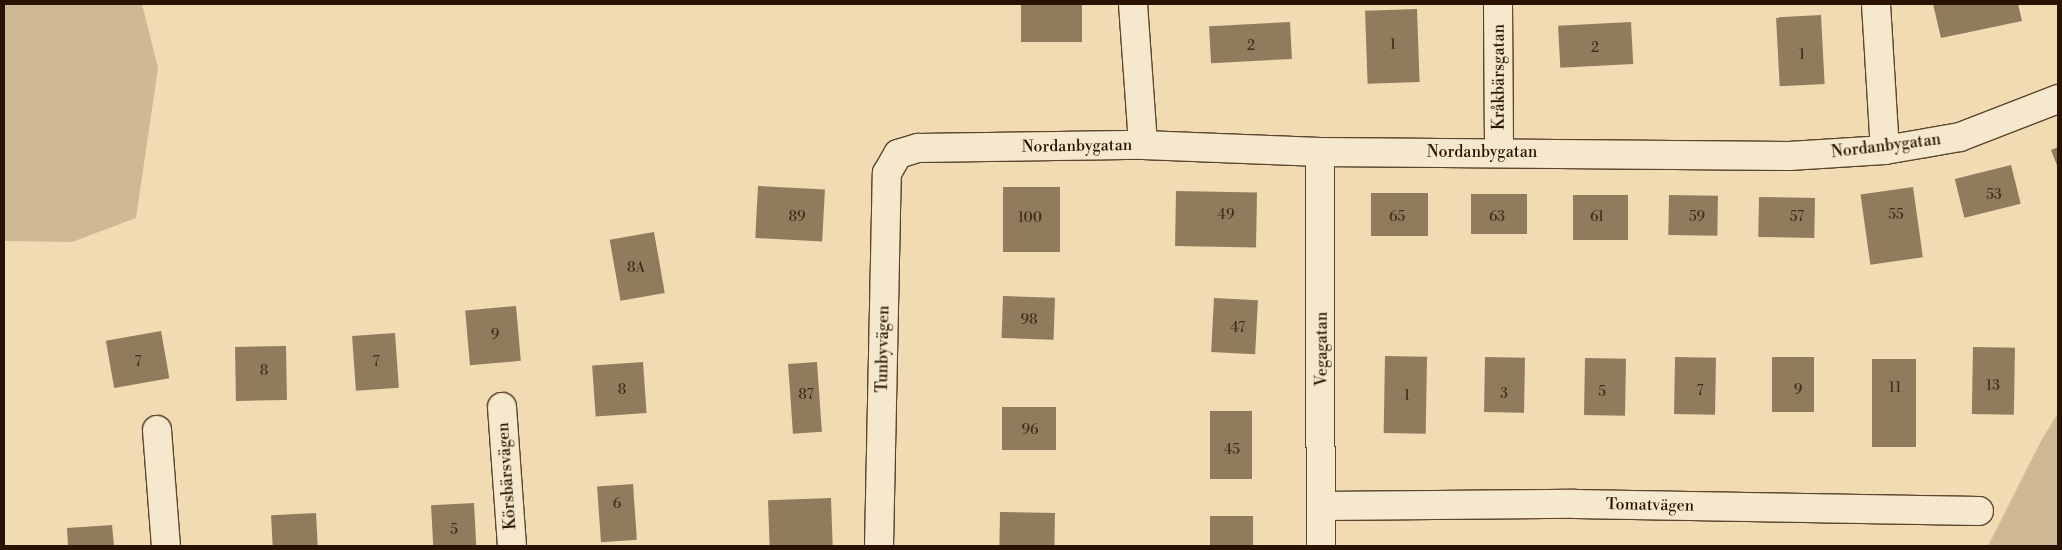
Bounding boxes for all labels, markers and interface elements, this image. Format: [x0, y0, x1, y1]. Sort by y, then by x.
street label: Kråkbärsgatan [1489, 24, 1509, 130]
house number: 1 [1390, 37, 1396, 53]
house number: 2 [1247, 38, 1255, 54]
house number: 2 [1591, 40, 1599, 56]
house number: 1 [1799, 47, 1805, 63]
street label: Nordanbygatan [1830, 130, 1942, 162]
street label: Nordanbygatan [1022, 135, 1132, 157]
street label: Nordanbygatan [1427, 142, 1537, 162]
house number: 53 [1986, 187, 2002, 203]
house number: 49 [1218, 207, 1234, 223]
house number: 55 [1888, 207, 1904, 223]
house number: 89 [788, 209, 806, 225]
house number: 65 [1389, 209, 1405, 225]
house number: 63 [1489, 209, 1505, 225]
house number: 61 [1590, 209, 1604, 225]
house number: 59 [1689, 209, 1705, 225]
house number: 57 [1790, 209, 1804, 225]
house number: 100 [1018, 210, 1042, 226]
house number: 8A [627, 260, 645, 276]
street label: Tunbyvägen [873, 305, 893, 393]
house number: 98 [1020, 312, 1038, 328]
street label: Vegagatan [1312, 312, 1332, 386]
house number: 47 [1231, 320, 1245, 336]
house number: 9 [491, 327, 499, 343]
house number: 7 [134, 354, 142, 370]
house number: 7 [372, 354, 380, 370]
house number: 8 [260, 363, 268, 379]
house number: 13 [1986, 378, 2000, 394]
house number: 11 [1889, 380, 1901, 396]
house number: 8 [618, 382, 626, 398]
house number: 9 [1794, 382, 1802, 398]
house number: 7 [1696, 383, 1704, 399]
house number: 5 [1598, 384, 1606, 400]
house number: 3 [1500, 386, 1508, 402]
house number: 87 [798, 387, 814, 403]
house number: 1 [1404, 388, 1410, 404]
street label: Körsbärsvägen [494, 422, 520, 530]
house number: 96 [1022, 422, 1038, 438]
house number: 45 [1224, 442, 1240, 458]
street label: Tomatvägen [1606, 495, 1694, 515]
house number: 6 [613, 496, 621, 512]
house number: 5 [450, 522, 458, 538]

